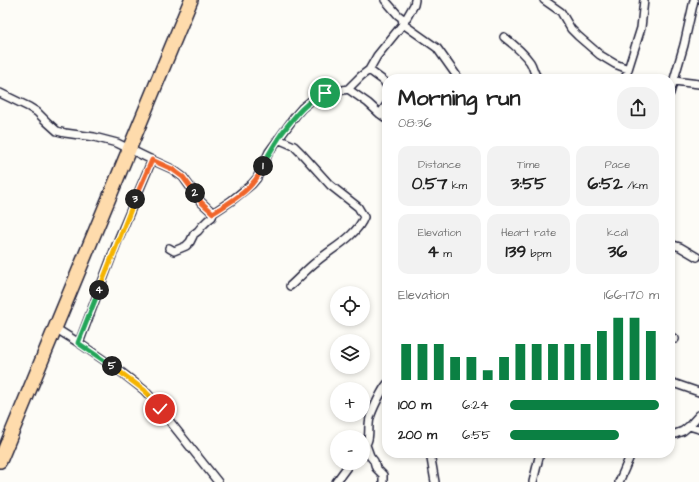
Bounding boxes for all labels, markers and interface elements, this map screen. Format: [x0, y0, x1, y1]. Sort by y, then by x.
pin [308, 76, 342, 110]
icon: arrive [314, 82, 336, 104]
text: Morning run [398, 83, 521, 114]
button: share [617, 87, 659, 129]
text: 08:36 [398, 114, 432, 132]
pin: 1 [253, 156, 273, 176]
text: Distance [418, 157, 461, 172]
text: Time [517, 157, 540, 172]
text: Pace [605, 157, 630, 172]
text: 1 [262, 158, 264, 173]
text: 0.57 [412, 172, 447, 196]
text: 3:55 [511, 172, 546, 196]
text: 6:52 [588, 172, 623, 196]
text: km [447, 178, 467, 193]
text: /km [623, 178, 648, 193]
pin: 2 [185, 183, 205, 203]
text: 2 [192, 185, 198, 200]
pin: 3 [125, 189, 145, 209]
text: 3 [132, 191, 138, 206]
text: Elevation [418, 225, 461, 240]
text: Heart rate [501, 225, 556, 240]
text: kcal [607, 225, 628, 240]
text: 4 [427, 240, 439, 264]
text: 139 [506, 240, 526, 264]
text: 36 [608, 240, 627, 264]
text: m [439, 246, 452, 261]
text: bpm [526, 246, 551, 261]
pin: 4 [89, 280, 109, 300]
text: 4 [95, 282, 103, 297]
map controls [330, 286, 370, 470]
button: locate [330, 286, 370, 326]
text: Elevation [398, 286, 449, 304]
text: 166–170 m [604, 286, 659, 304]
button: layers [330, 334, 370, 374]
pin: 5 [102, 356, 122, 376]
text: 5 [108, 358, 116, 373]
button: + [330, 382, 370, 422]
pin [143, 392, 177, 426]
text: 100 m [398, 396, 431, 414]
text: 6:24 [462, 396, 489, 414]
icon: check [149, 398, 171, 420]
text: 200 m [398, 426, 437, 444]
text: 6:55 [462, 426, 491, 444]
button: − [330, 430, 370, 470]

